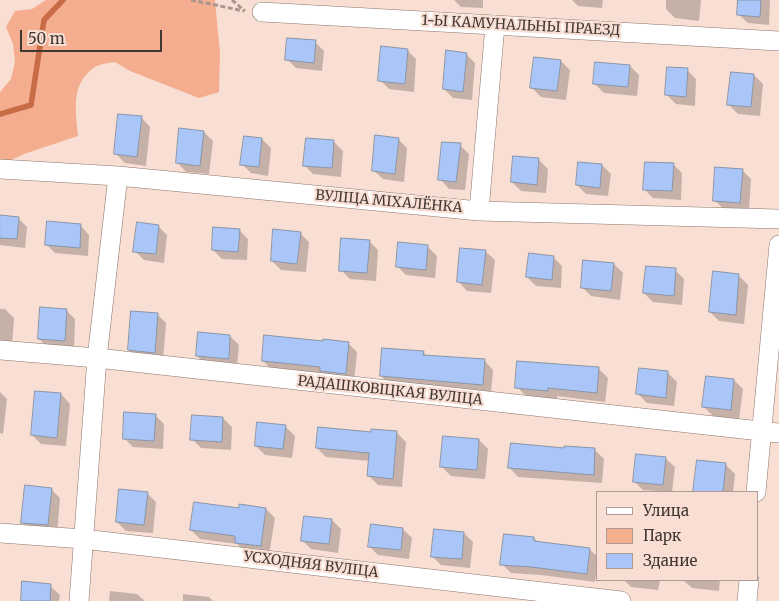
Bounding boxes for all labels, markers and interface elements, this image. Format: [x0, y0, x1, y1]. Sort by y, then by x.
street label: 1-Ы КАМУНАЛЬНЫ ПРАЕЗД [421, 12, 621, 40]
scale bar [22, 20, 165, 52]
text: 50 m [28, 29, 65, 48]
street label: ВУЛІЦА МІХАЛЁНКА [315, 187, 463, 217]
street label: РАДАШКОВІЦКАЯ ВУЛІЦА [297, 373, 483, 409]
legend [596, 491, 759, 581]
text: Улица [643, 501, 689, 520]
text: Парк [643, 526, 681, 545]
street label: УСХОДНЯЯ ВУЛІЦА [243, 548, 379, 582]
text: Здание [643, 551, 697, 570]

